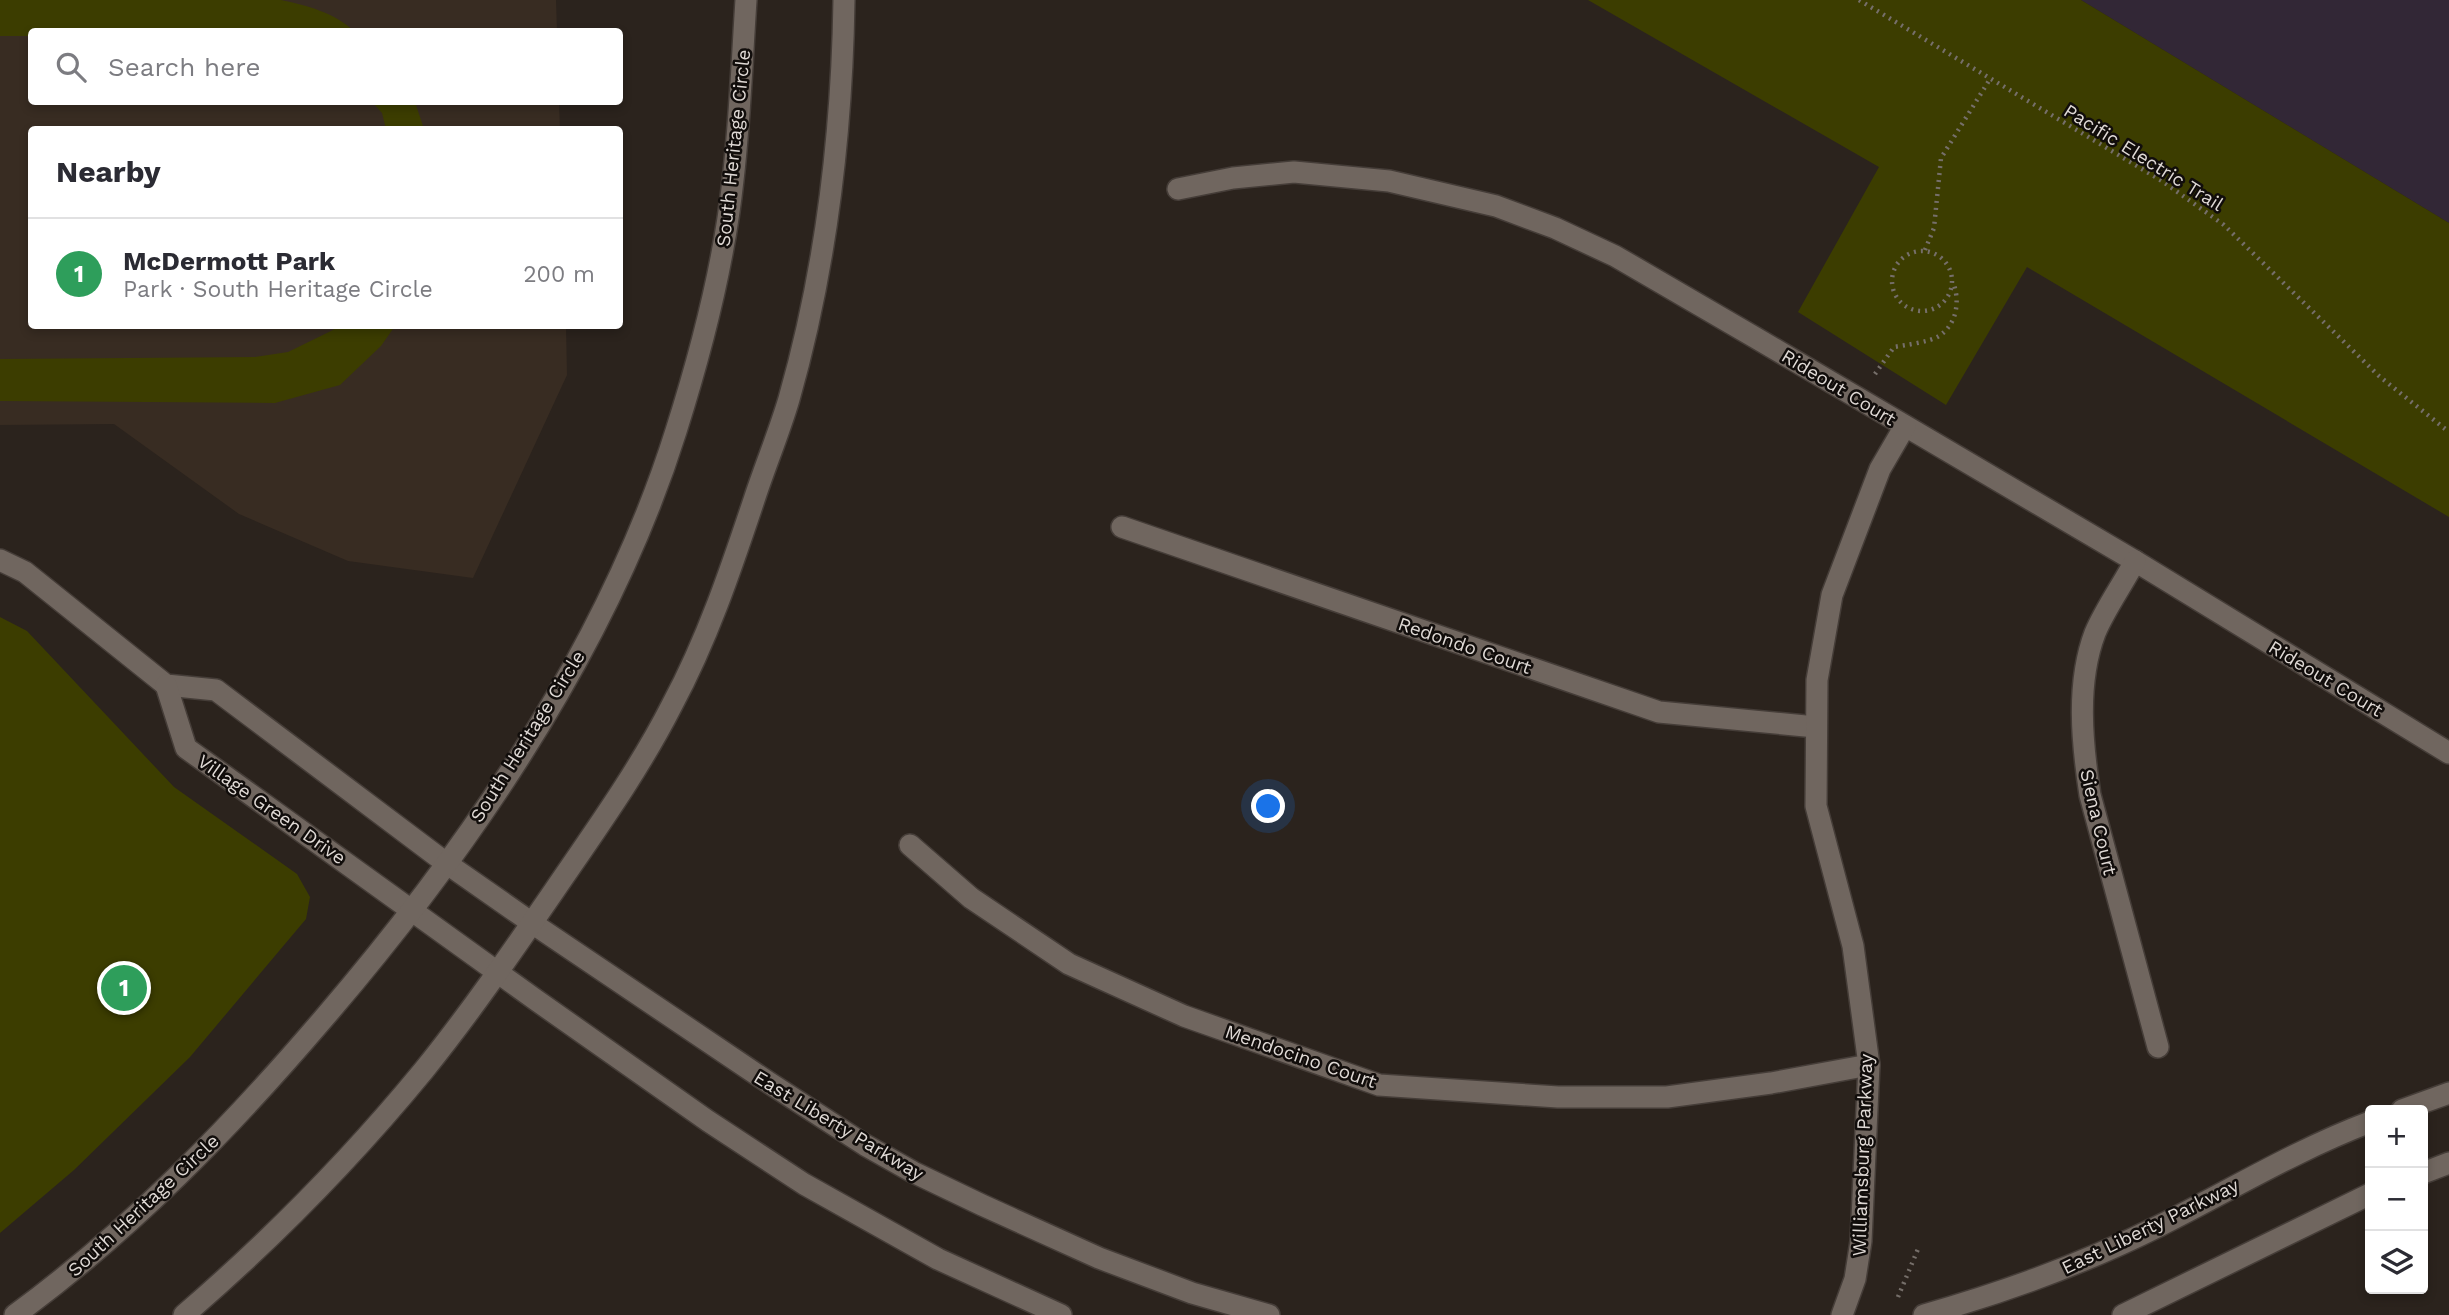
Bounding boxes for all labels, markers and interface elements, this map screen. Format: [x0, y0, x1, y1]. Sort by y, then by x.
search box [28, 28, 623, 105]
icon: search [52, 48, 90, 86]
street label: South Heritage Circle [712, 48, 755, 248]
text: Search here [108, 52, 260, 82]
street label: Pacific Electric Trail [2060, 99, 2228, 216]
text: Nearby [56, 154, 161, 189]
text: McDermott Park [123, 246, 335, 276]
text: 1 [74, 261, 84, 288]
text: 200 m [523, 261, 595, 288]
text: Park · South Heritage Circle [123, 276, 433, 303]
street label: Rideout Court [1777, 344, 1900, 431]
street label: Redondo Court [1395, 612, 1535, 679]
street label: Rideout Court [2264, 635, 2387, 722]
street label: South Heritage Circle [465, 646, 590, 826]
street label: Village Green Drive [193, 750, 350, 869]
street label: Siena Court [2075, 767, 2122, 877]
your location [1251, 789, 1285, 823]
pin: 1 [101, 962, 147, 1014]
street label: Mendocino Court [1222, 1020, 1380, 1093]
street label: Williamsburg Parkway [1847, 1053, 1878, 1257]
street label: East Liberty Parkway [750, 1066, 928, 1185]
map controls [2365, 1105, 2428, 1294]
button: + [2365, 1105, 2428, 1168]
street label: South Heritage Circle [63, 1129, 224, 1281]
button: − [2365, 1168, 2428, 1231]
street label: East Liberty Parkway [2058, 1173, 2243, 1279]
button: layers [2365, 1231, 2428, 1294]

